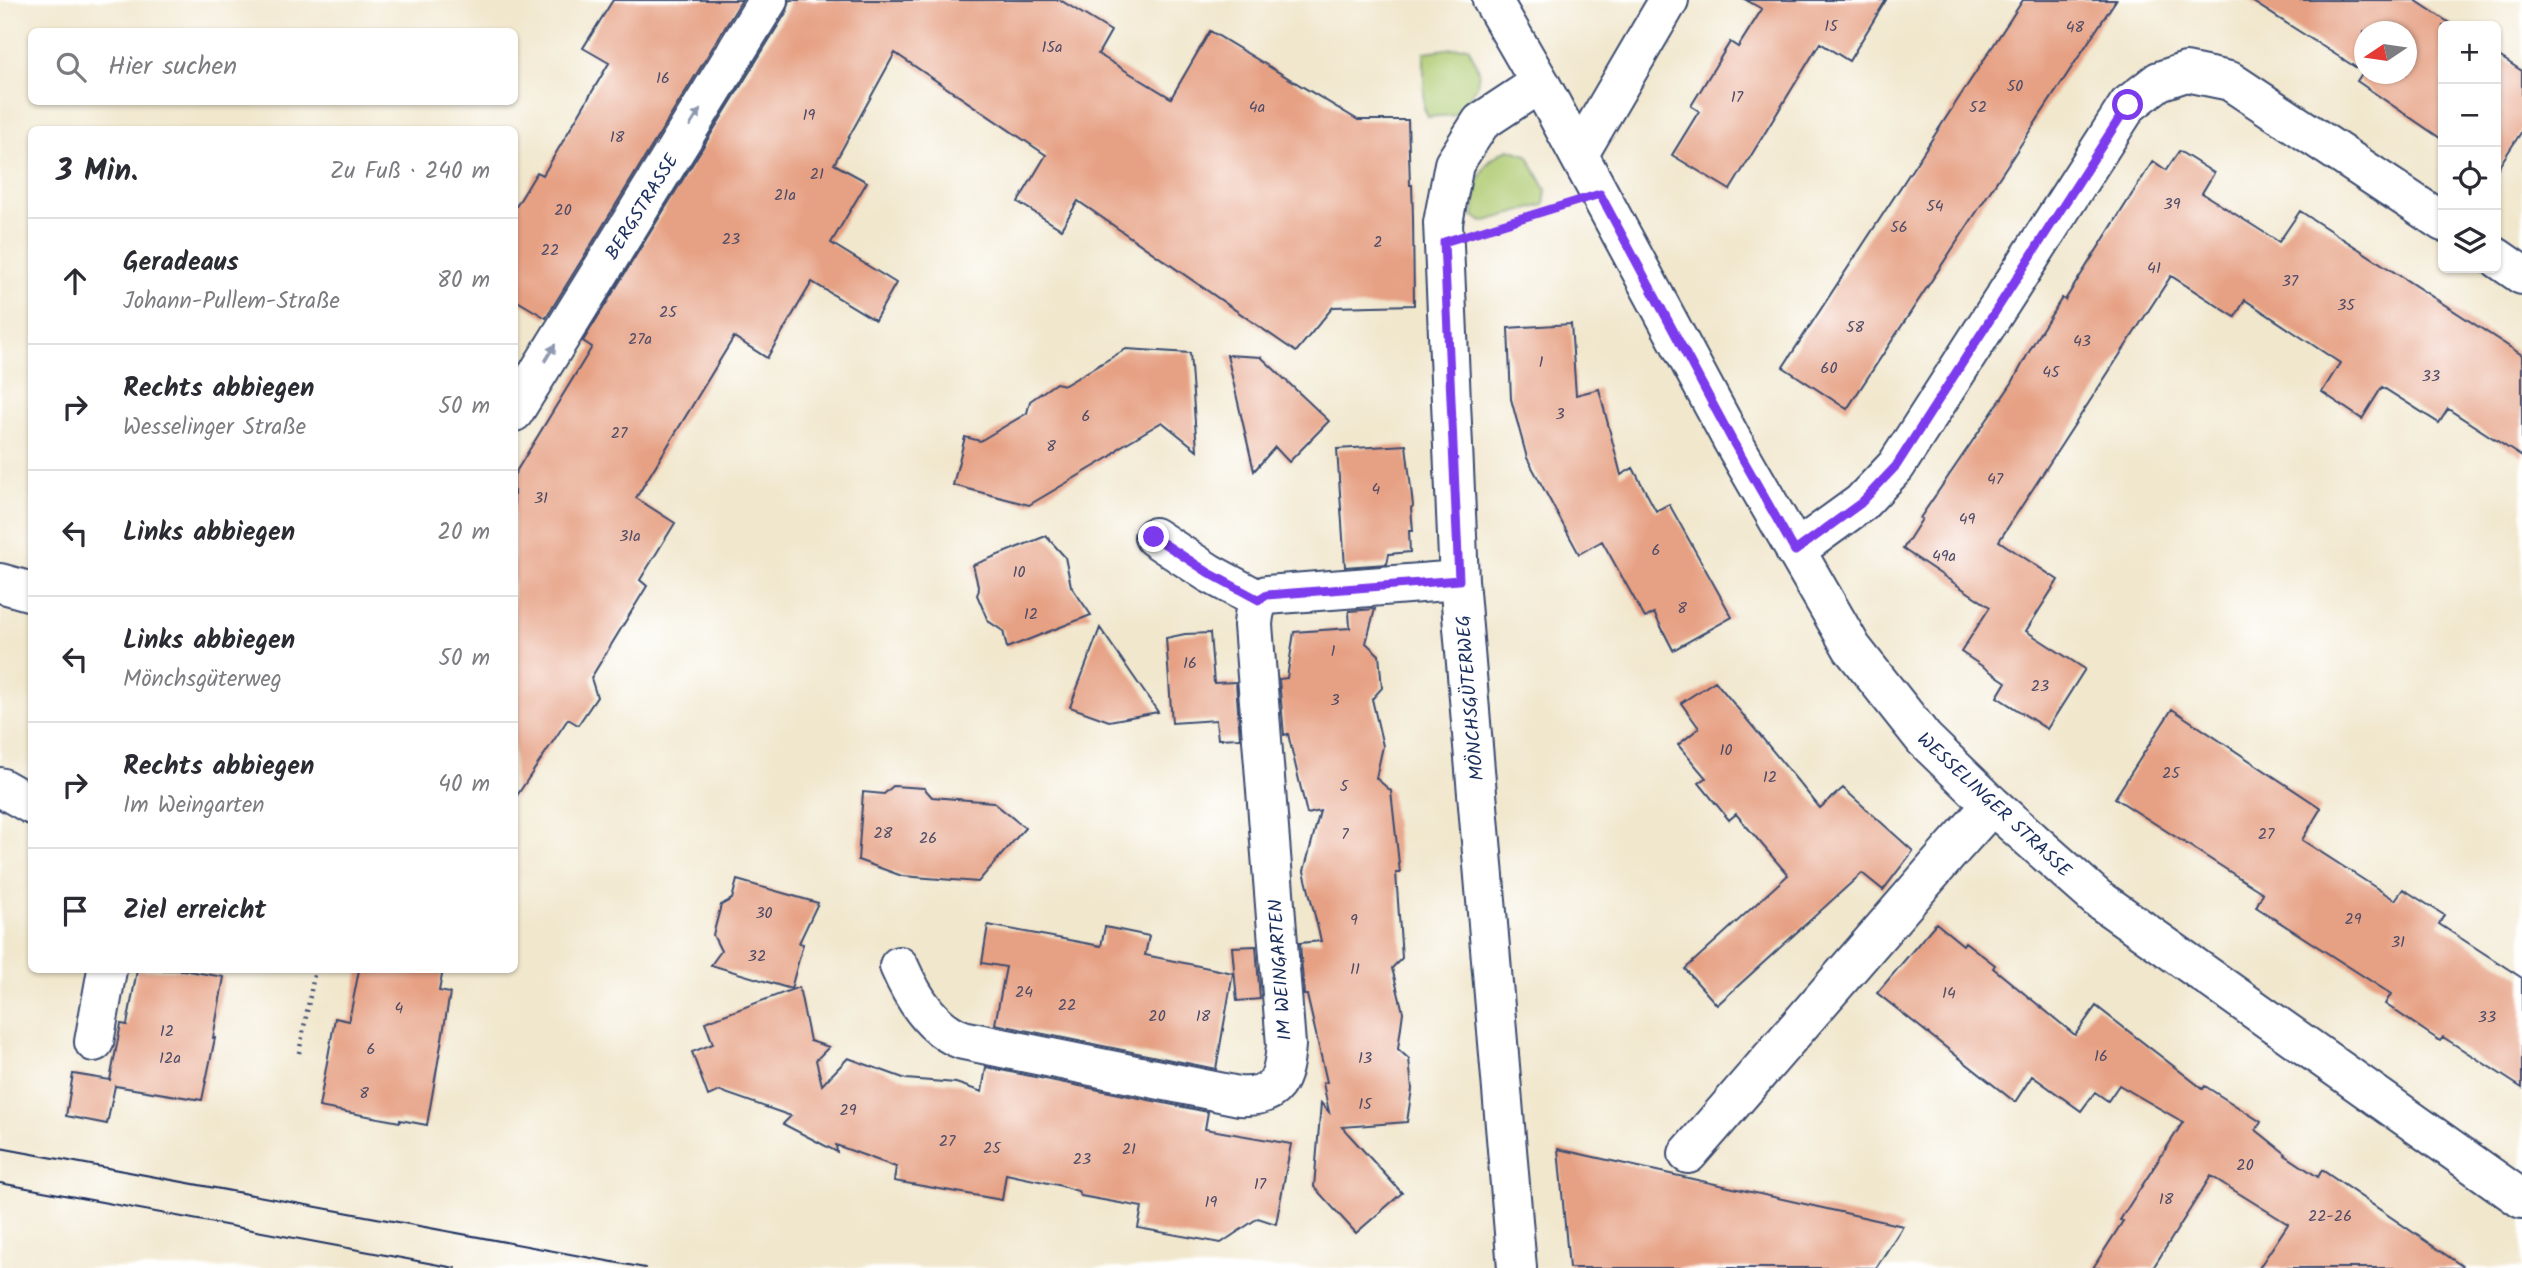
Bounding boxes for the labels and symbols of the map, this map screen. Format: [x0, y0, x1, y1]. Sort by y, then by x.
house number: 15 [1824, 14, 1839, 39]
house number: 48 [2066, 15, 2085, 40]
north arrow [2354, 21, 2417, 84]
house number: 15a [1041, 35, 1063, 60]
house number: 16 [656, 66, 670, 91]
house number: 50 [2007, 74, 2023, 99]
house number: 17 [1731, 85, 1744, 110]
route start [2112, 89, 2143, 120]
house number: 4a [1249, 95, 1265, 120]
house number: 52 [1969, 95, 1987, 120]
house number: 19 [803, 103, 816, 128]
one-way arrow [689, 108, 701, 127]
house number: 18 [610, 125, 625, 150]
street label: BERGSTRASSE [598, 147, 688, 266]
house number: 21 [810, 162, 824, 187]
house number: 21a [774, 183, 796, 208]
house number: 39 [2164, 192, 2181, 217]
house number: 54 [1926, 194, 1944, 219]
house number: 20 [554, 198, 572, 223]
house number: 56 [1890, 215, 1908, 240]
house number: 23 [722, 227, 740, 252]
house number: 2 [1373, 230, 1383, 255]
house number: 22 [541, 238, 559, 263]
house number: 41 [2147, 256, 2161, 281]
house number: 37 [2282, 269, 2299, 294]
house number: 35 [2337, 293, 2356, 318]
house number: 25 [659, 300, 678, 325]
house number: 58 [1846, 315, 1864, 340]
house number: 27a [628, 327, 652, 352]
house number: 43 [2073, 329, 2091, 354]
one-way arrow [544, 344, 557, 363]
house number: 1 [1538, 350, 1544, 375]
house number: 60 [1821, 356, 1837, 381]
house number: 45 [2042, 360, 2061, 385]
house number: 33 [2422, 364, 2440, 389]
house number: 3 [1555, 402, 1565, 427]
house number: 6 [1082, 404, 1090, 429]
house number: 27 [611, 421, 628, 446]
house number: 8 [1046, 434, 1056, 459]
house number: 47 [1987, 467, 2004, 492]
house number: 4 [1372, 477, 1381, 502]
house number: 31 [534, 486, 548, 511]
house number: 49 [1959, 507, 1976, 532]
route end [1138, 521, 1169, 552]
house number: 31a [619, 524, 641, 549]
house number: 6 [1652, 538, 1660, 563]
house number: 49a [1932, 544, 1956, 569]
house number: 10 [1012, 560, 1026, 585]
house number: 8 [1677, 596, 1687, 621]
house number: 12 [1024, 602, 1038, 627]
street label: MÖNCHSGÜTERWEG [1449, 614, 1493, 782]
house number: 1 [1330, 639, 1336, 664]
house number: 16 [1183, 651, 1197, 676]
house number: 23 [2031, 674, 2049, 699]
house number: 3 [1330, 688, 1340, 713]
street label: WESSELINGER STRASSE [1910, 726, 2078, 886]
house number: 10 [1719, 738, 1733, 763]
house number: 25 [2162, 761, 2181, 786]
house number: 12 [1763, 765, 1777, 790]
house number: 5 [1340, 774, 1350, 799]
house number: 28 [874, 821, 893, 846]
house number: 7 [1341, 822, 1349, 847]
house number: 27 [2258, 822, 2275, 847]
house number: 26 [919, 826, 937, 851]
street label: IM WEINGARTEN [1261, 898, 1301, 1042]
house number: 30 [755, 901, 773, 926]
house number: 29 [2344, 907, 2362, 932]
house number: 9 [1350, 908, 1358, 933]
house number: 31 [2391, 930, 2405, 955]
house number: 32 [748, 944, 766, 969]
house number: 11 [1350, 957, 1360, 982]
house number: 24 [1015, 980, 1033, 1005]
house number: 14 [1942, 981, 1956, 1006]
house number: 22 [1058, 993, 1076, 1018]
house number: 4 [395, 996, 404, 1021]
house number: 20 [1148, 1004, 1166, 1029]
house number: 18 [1196, 1004, 1211, 1029]
house number: 33 [2478, 1005, 2496, 1030]
house number: 12 [160, 1019, 174, 1044]
house number: 6 [367, 1037, 375, 1062]
house number: 16 [2094, 1044, 2108, 1069]
house number: 12a [159, 1046, 181, 1071]
house number: 13 [1358, 1046, 1372, 1071]
house number: 8 [359, 1081, 369, 1106]
house number: 15 [1358, 1092, 1373, 1117]
house number: 29 [839, 1098, 857, 1123]
house number: 27 [939, 1129, 956, 1154]
house number: 25 [983, 1136, 1002, 1161]
house number: 21 [1122, 1137, 1136, 1162]
house number: 23 [1073, 1147, 1091, 1172]
house number: 20 [2236, 1153, 2254, 1178]
house number: 17 [1254, 1172, 1267, 1197]
house number: 18 [2159, 1187, 2174, 1212]
house number: 19 [1205, 1190, 1218, 1215]
house number: 22-26 [2308, 1204, 2352, 1229]

